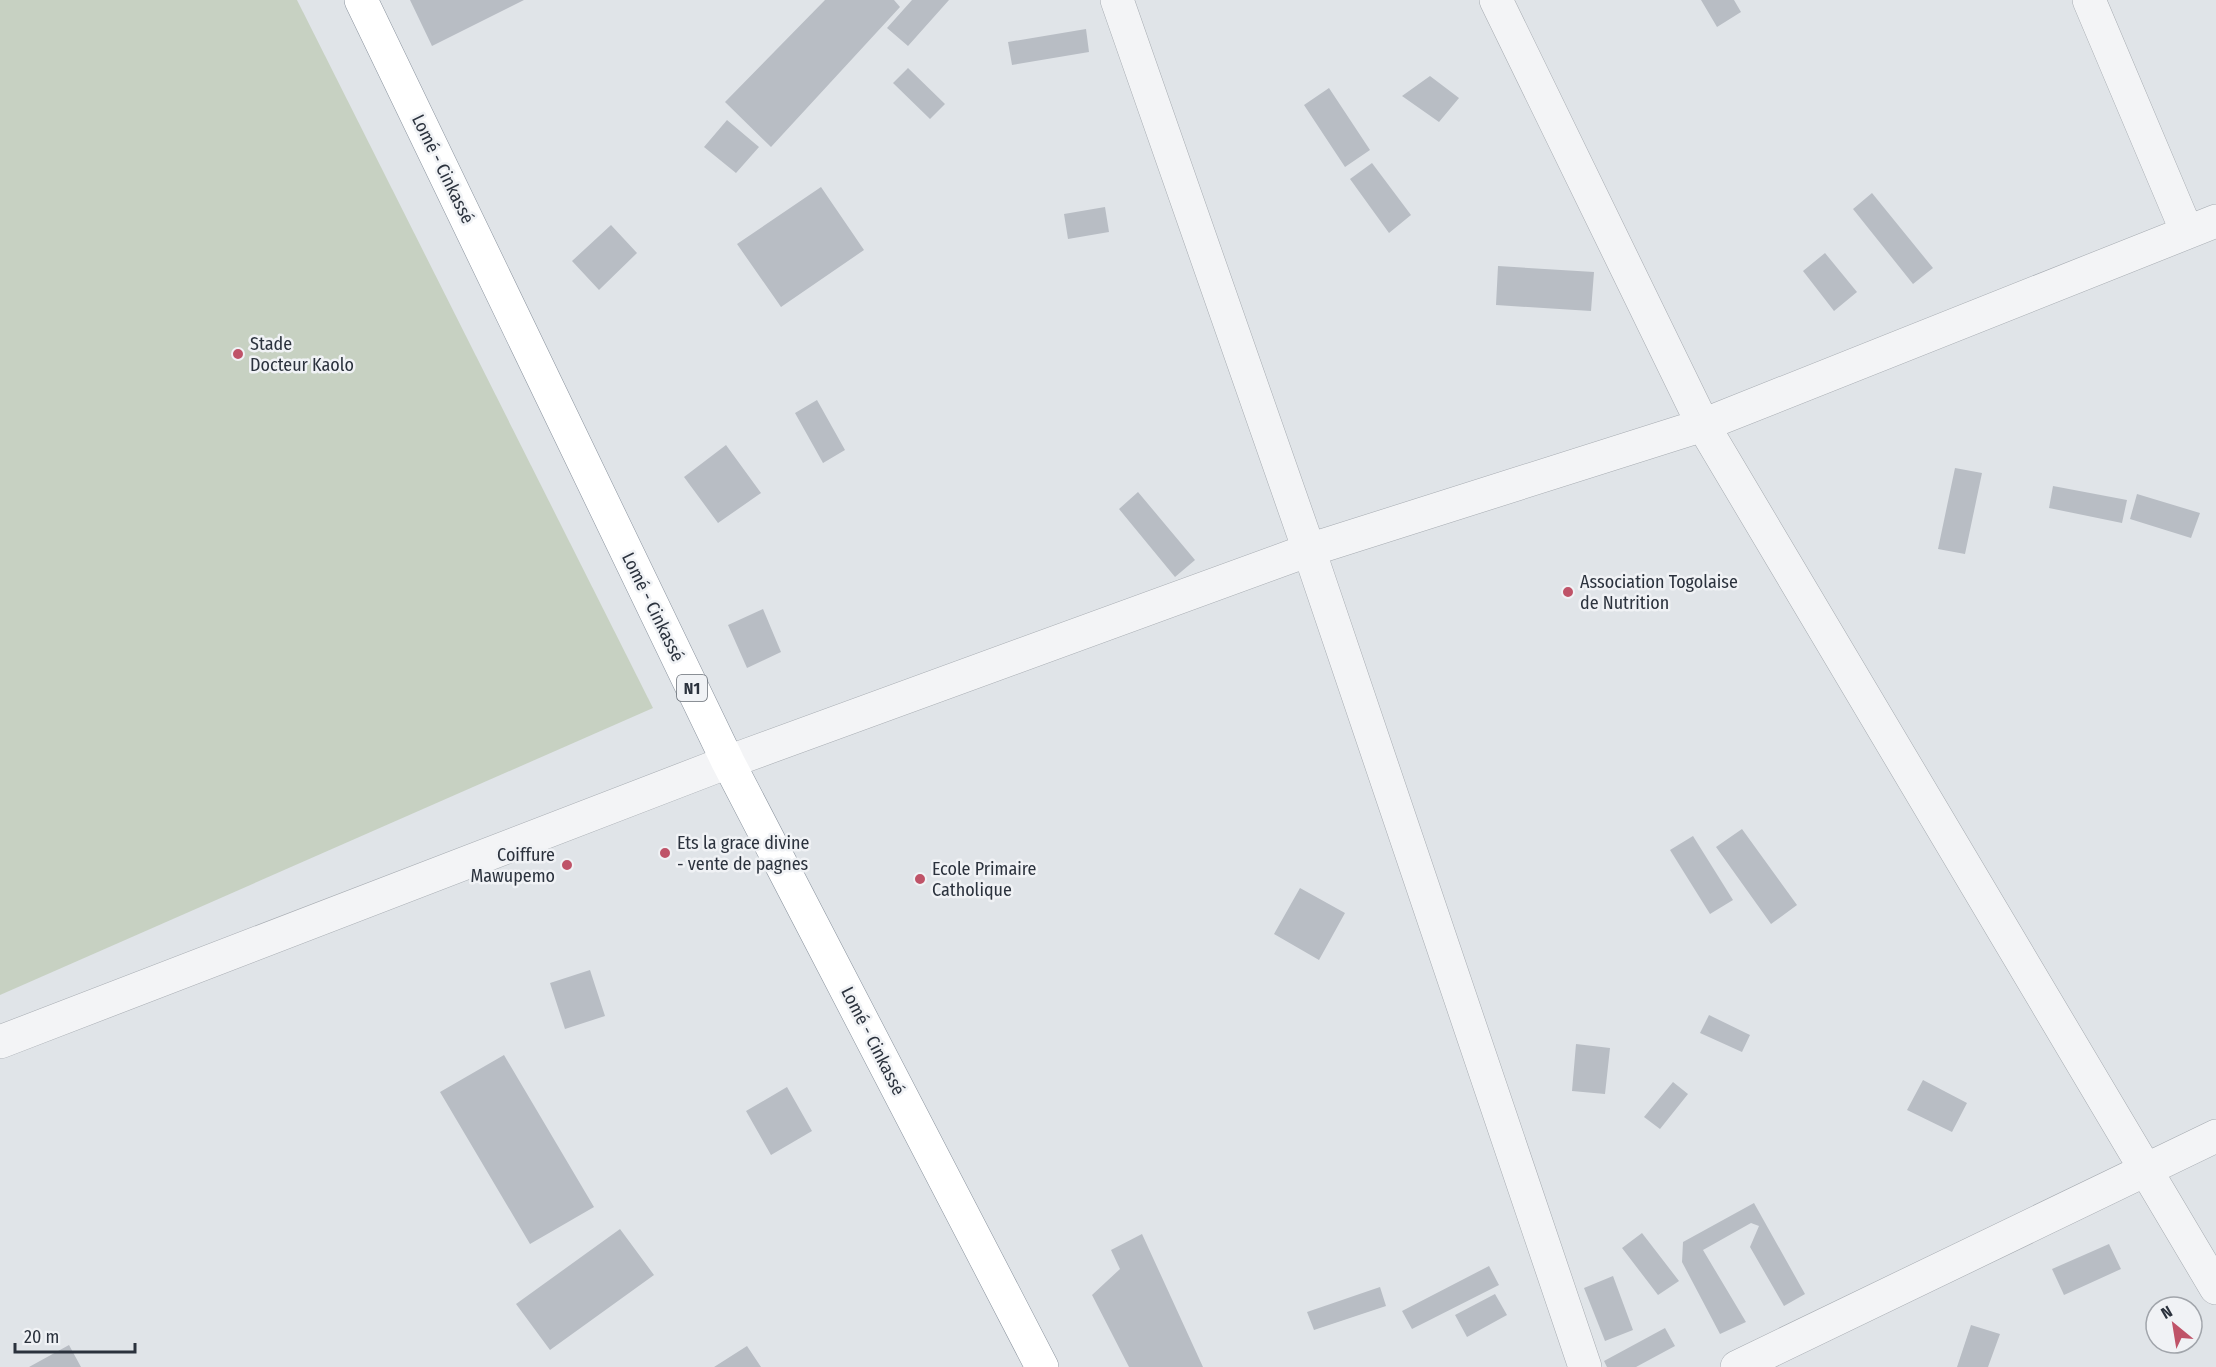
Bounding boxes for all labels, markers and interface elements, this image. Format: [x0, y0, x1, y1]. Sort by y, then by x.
street label: Lomé - Cinkassé [407, 111, 479, 227]
place label: Stade Docteur Kaolo [250, 333, 354, 376]
marker: Stade Docteur Kaolo [231, 347, 245, 361]
street label: Lomé - Cinkassé [617, 549, 689, 665]
place label: Association Togolaise de Nutrition [1580, 571, 1738, 614]
marker: Association Togolaise de Nutrition [1561, 585, 1575, 599]
road number: N1 [677, 675, 707, 701]
place label: Ets la grace divine - vente de pagnes [677, 832, 809, 875]
place label: Coiffure Mawupemo [470, 844, 555, 887]
marker: Ets la grace divine - vente de pagnes [658, 846, 672, 860]
marker: Coiffure Mawupemo [560, 858, 574, 872]
place label: Ecole Primaire Catholique [932, 858, 1037, 901]
marker: Ecole Primaire Catholique [913, 872, 927, 886]
street label: Lomé - Cinkassé [836, 983, 910, 1099]
north arrow [2144, 1295, 2204, 1355]
text: N [2158, 1302, 2176, 1323]
scale bar [15, 1316, 135, 1354]
text: 20 m [24, 1326, 59, 1348]

